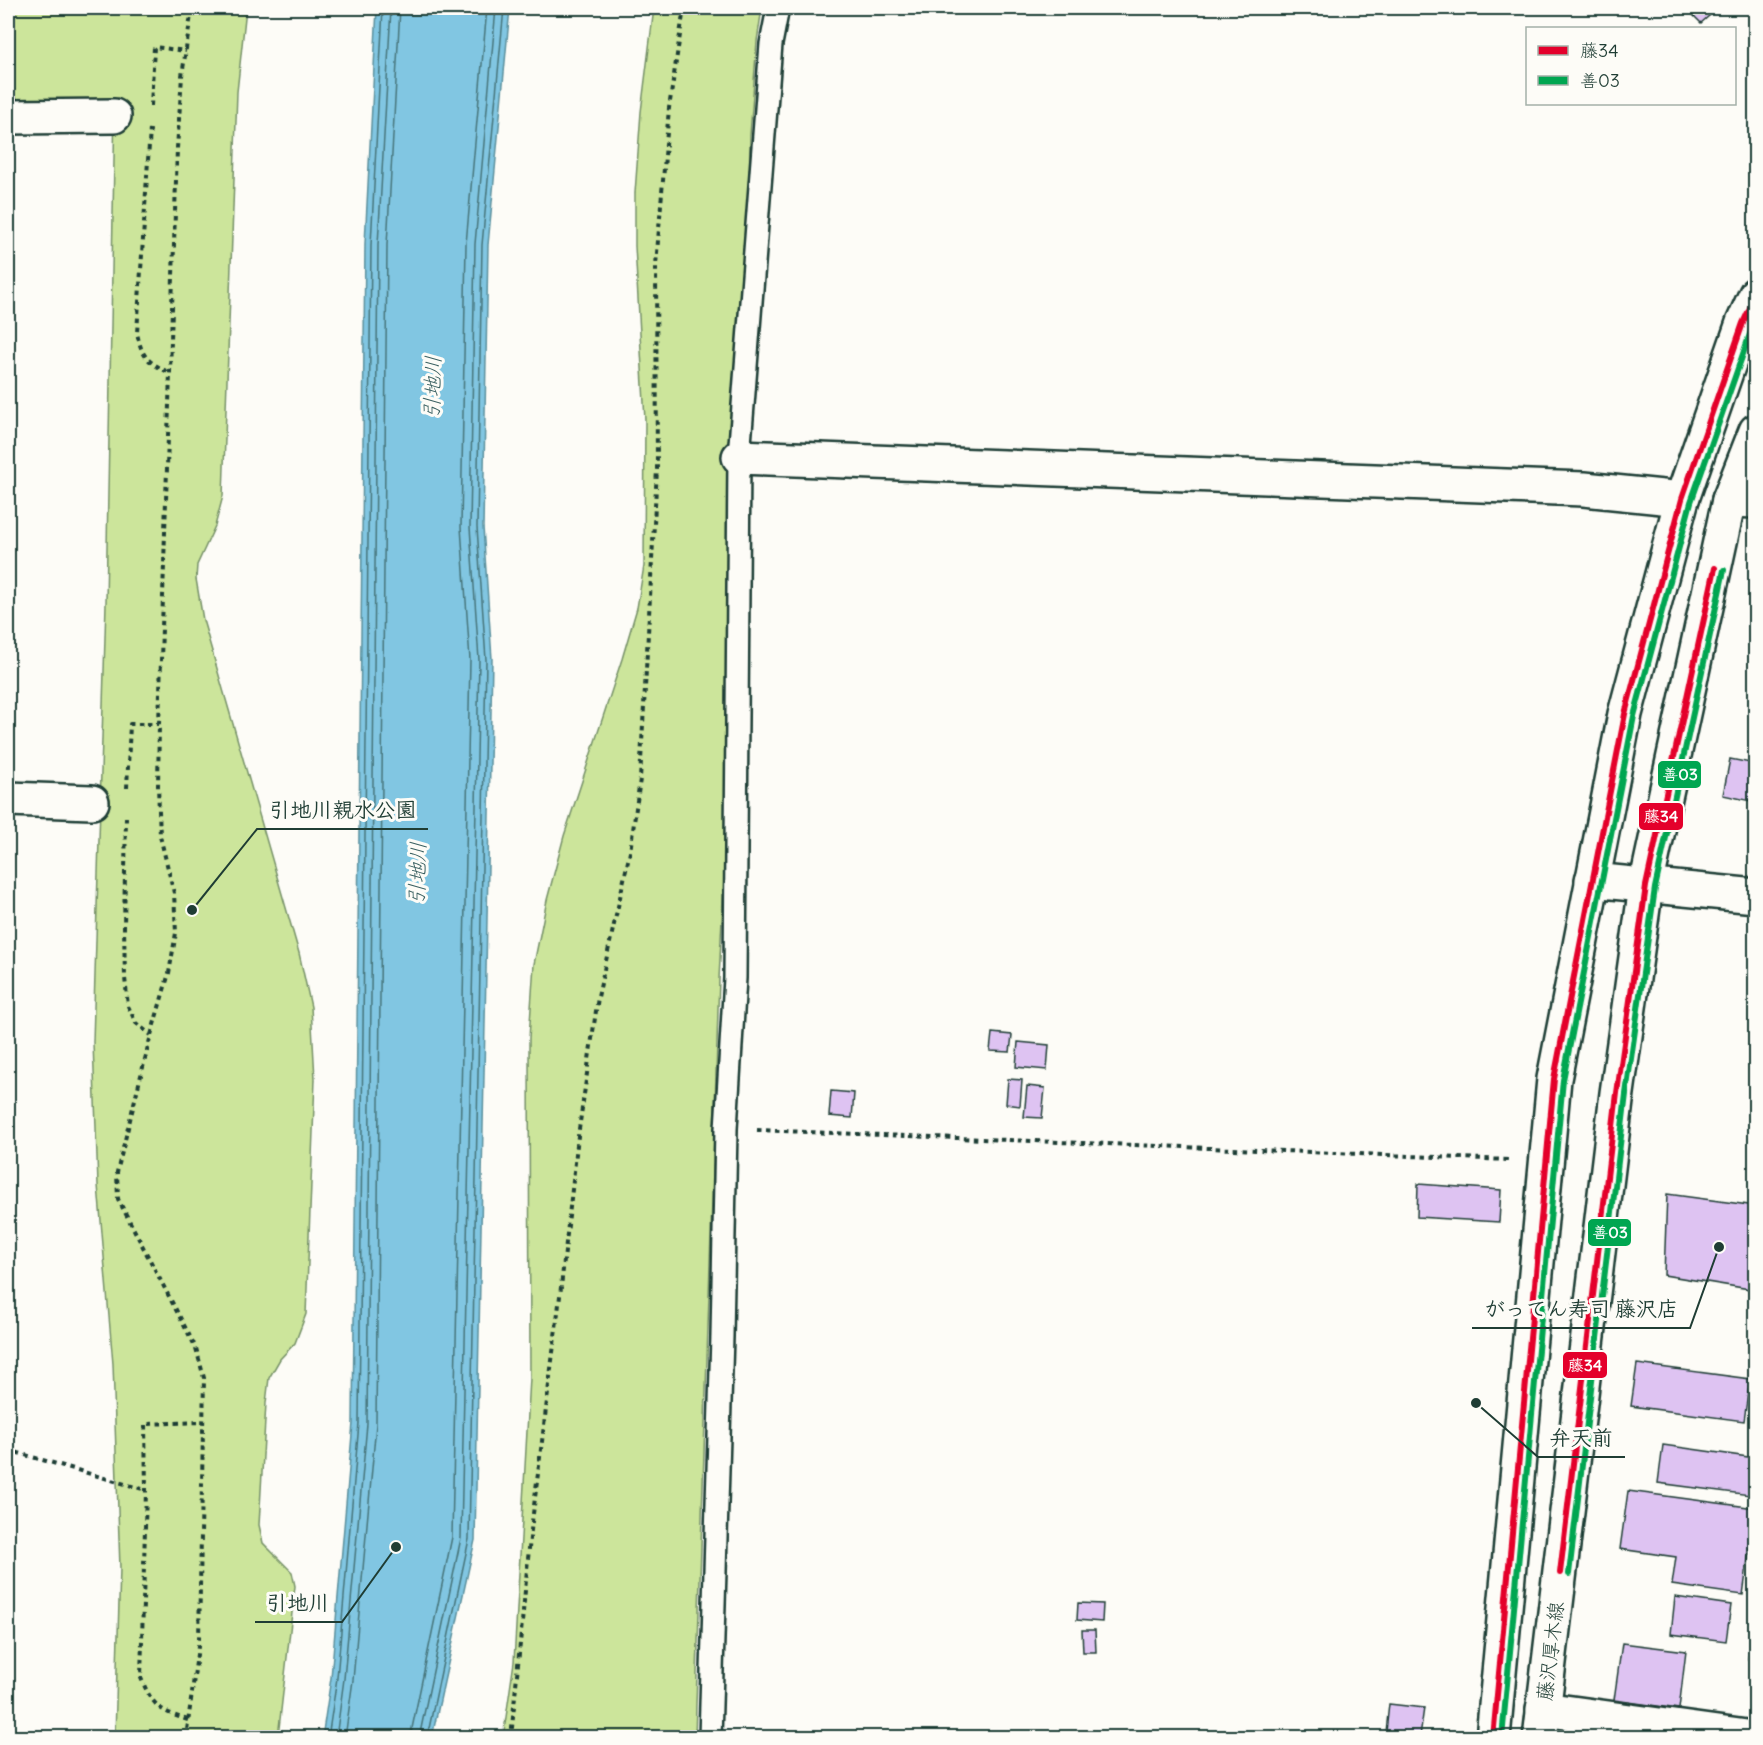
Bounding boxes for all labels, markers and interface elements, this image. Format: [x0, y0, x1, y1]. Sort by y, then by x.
legend [1526, 27, 1736, 105]
text: 藤34 [1580, 39, 1619, 62]
text: 善03 [1580, 69, 1620, 92]
water label: 引地川 [417, 355, 447, 419]
line badge: 善03 [1657, 760, 1702, 789]
text: 善03 [1662, 764, 1698, 784]
callout: 引地川親水公園 [257, 790, 428, 829]
text: 引地川親水公園 [270, 796, 417, 823]
line badge: 藤34 [1638, 802, 1684, 831]
text: 藤34 [1644, 806, 1678, 826]
water label: 引地川 [402, 841, 432, 905]
line badge: 善03 [1587, 1218, 1632, 1247]
text: 善03 [1592, 1222, 1628, 1242]
callout: がってん寿司 藤沢店 [1472, 1289, 1690, 1328]
text: がってん寿司 藤沢店 [1484, 1295, 1678, 1322]
line badge: 藤34 [1562, 1351, 1608, 1379]
text: 藤34 [1568, 1355, 1602, 1375]
callout: 弁天前 [1538, 1418, 1625, 1457]
text: 弁天前 [1550, 1424, 1613, 1451]
callout: 引地川 [255, 1583, 342, 1622]
text: 引地川 [267, 1589, 330, 1616]
street label: 藤沢厚木線 [1531, 1600, 1569, 1702]

